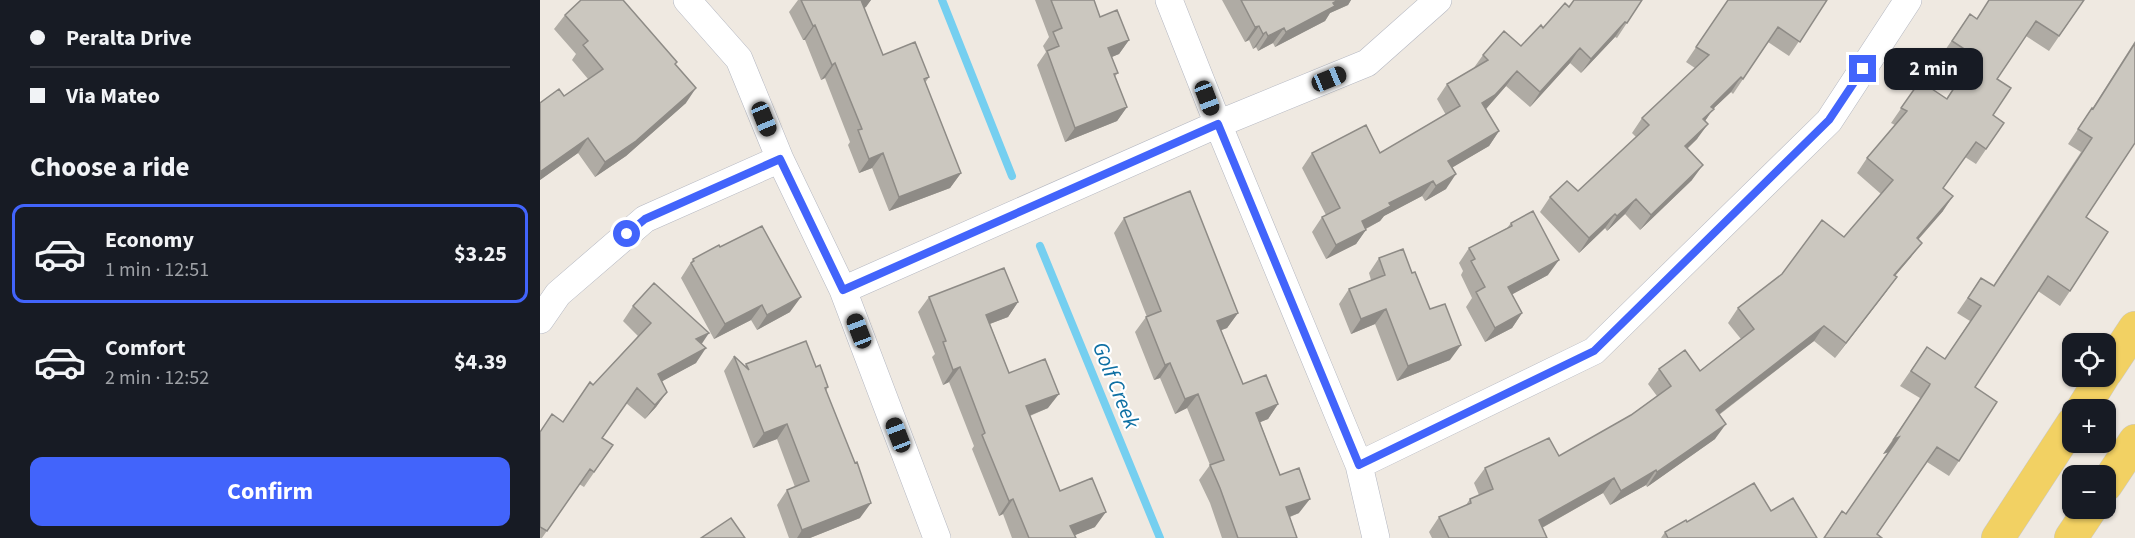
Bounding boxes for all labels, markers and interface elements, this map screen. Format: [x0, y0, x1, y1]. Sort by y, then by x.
text: Peralta Drive [66, 22, 192, 54]
callout: 2 min [1884, 48, 1983, 90]
route end [1849, 55, 1876, 82]
text: 2 min [1909, 55, 1958, 83]
car [1309, 64, 1349, 94]
car [1192, 78, 1222, 118]
text: Via Mateo [66, 80, 160, 112]
car [749, 99, 779, 139]
text: Choose a ride [30, 148, 190, 187]
route start [613, 220, 640, 247]
text: Economy [105, 224, 194, 256]
icon: car [33, 227, 87, 281]
text: $3.25 [454, 238, 507, 270]
text: 1 min · 12:51 [105, 256, 209, 284]
car [844, 311, 874, 351]
text: Comfort [105, 332, 186, 364]
map controls [2062, 333, 2116, 519]
button: locate [2062, 333, 2116, 387]
icon: car [33, 335, 87, 389]
water label: Golf Creek [1084, 337, 1148, 434]
text: $4.39 [454, 346, 507, 378]
text: 2 min · 12:52 [105, 364, 209, 392]
button: + [2062, 399, 2116, 453]
car [883, 415, 913, 455]
button: Confirm [30, 457, 510, 526]
button: − [2062, 465, 2116, 519]

